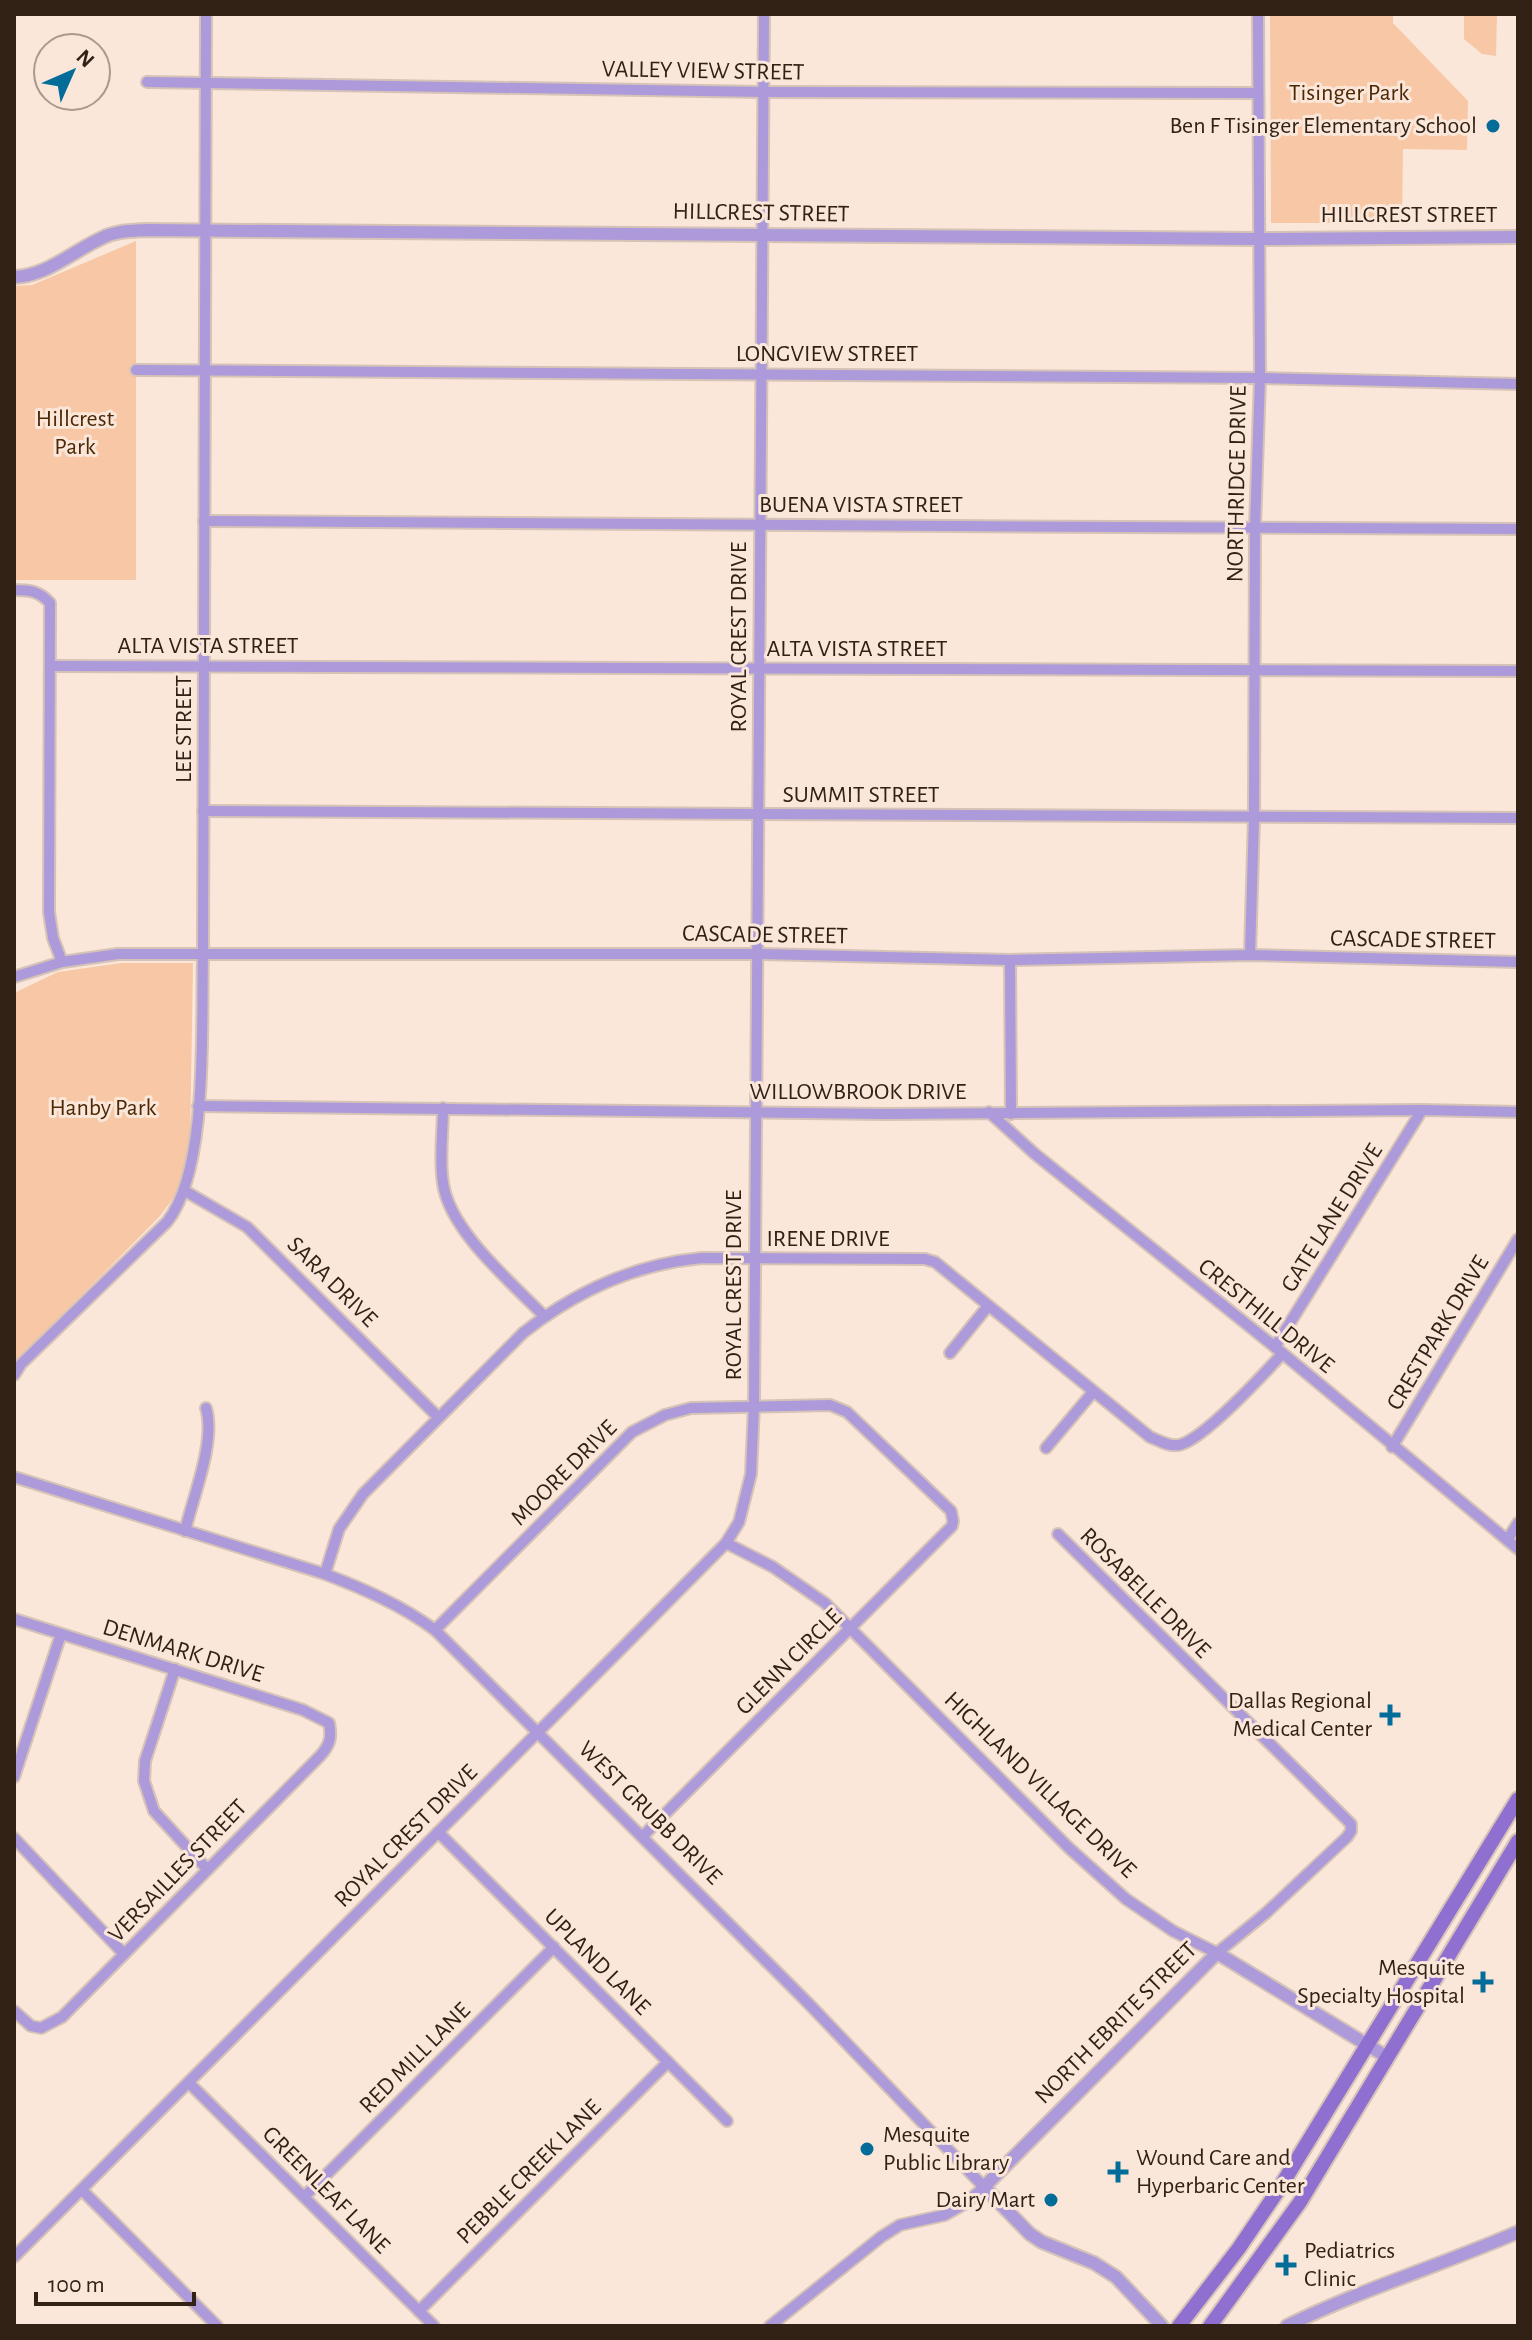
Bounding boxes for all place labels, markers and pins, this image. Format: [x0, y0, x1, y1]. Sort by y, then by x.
place label: Ben F Tisinger Elementary School [1169, 114, 1477, 138]
marker: Ben F Tisinger Elementary School [1484, 117, 1502, 135]
place label: Dallas Regional Medical Center [1228, 1689, 1372, 1741]
marker: Dallas Regional Medical Center [1379, 1704, 1401, 1726]
place label: Mesquite Specialty Hospital [1297, 1956, 1465, 2008]
marker: Mesquite Specialty Hospital [1472, 1971, 1494, 1993]
place label: Mesquite Public Library [883, 2123, 1009, 2175]
marker: Mesquite Public Library [858, 2140, 876, 2158]
place label: Wound Care and Hyperbaric Center [1136, 2146, 1305, 2198]
marker: Wound Care and Hyperbaric Center [1107, 2161, 1129, 2183]
place label: Dairy Mart [935, 2188, 1035, 2212]
marker: Dairy Mart [1042, 2191, 1060, 2209]
place label: Pediatrics Clinic [1304, 2239, 1395, 2291]
marker: Pediatrics Clinic [1275, 2254, 1297, 2276]

